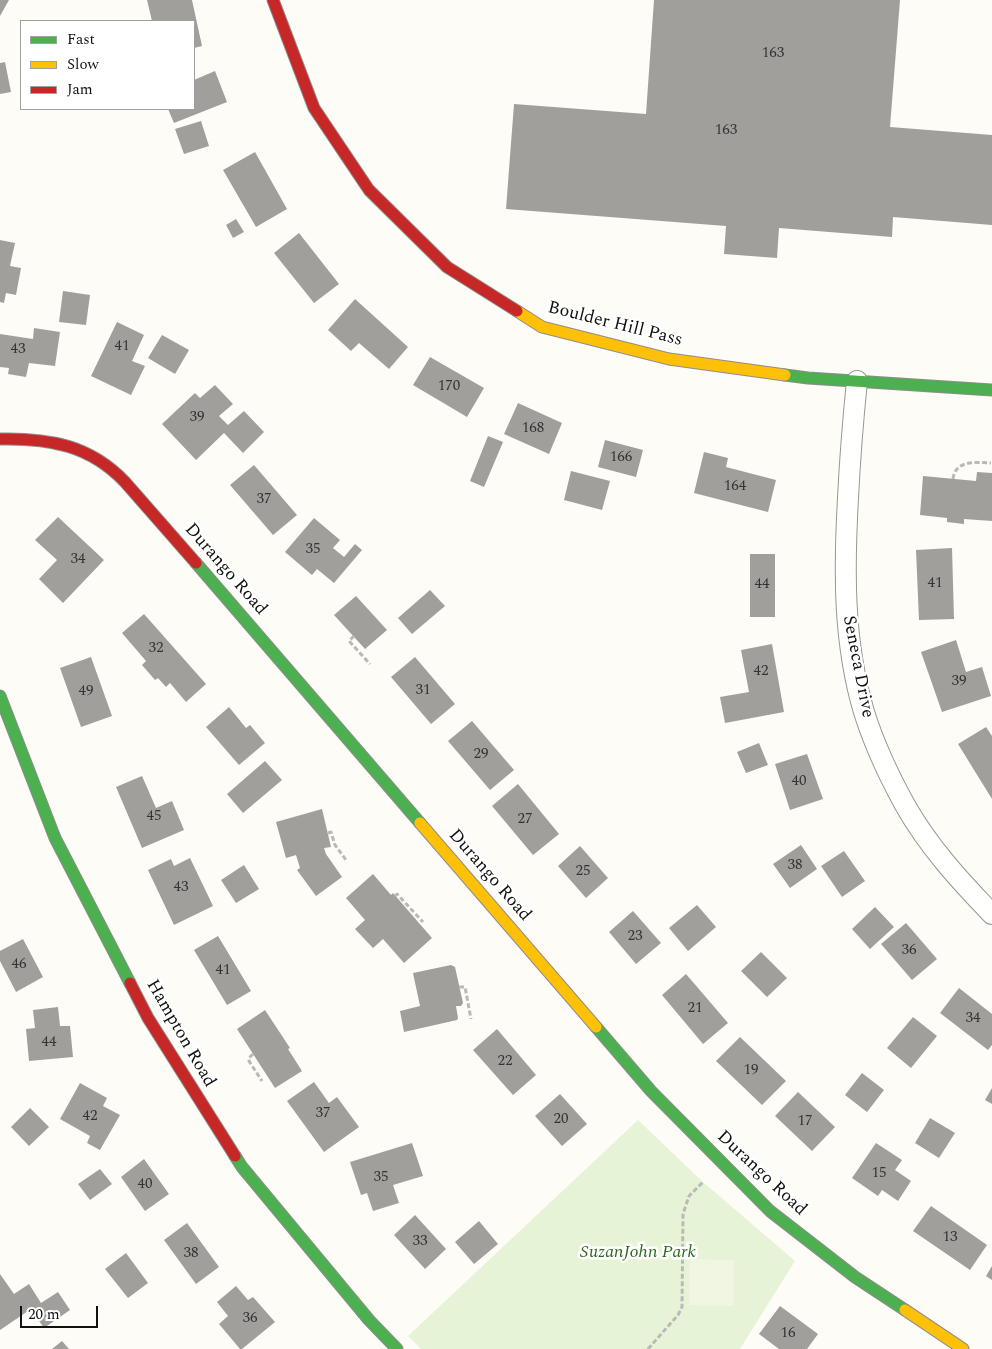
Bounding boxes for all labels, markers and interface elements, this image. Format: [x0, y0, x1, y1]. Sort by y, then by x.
legend [20, 20, 195, 110]
text: Fast [67, 28, 95, 51]
house number: 163 [762, 45, 784, 63]
text: Slow [67, 53, 99, 76]
text: Jam [67, 78, 93, 101]
house number: 163 [715, 122, 737, 140]
street label: Boulder Hill Pass [545, 298, 685, 352]
house number: 41 [115, 338, 129, 356]
house number: 43 [11, 341, 25, 359]
house number: 170 [438, 378, 460, 396]
house number: 39 [190, 409, 204, 427]
house number: 168 [522, 420, 544, 438]
house number: 166 [610, 449, 632, 467]
house number: 164 [724, 478, 746, 496]
house number: 37 [257, 491, 271, 509]
street label: Durango Road [179, 520, 271, 620]
house number: 35 [306, 541, 320, 559]
house number: 34 [71, 551, 85, 569]
house number: 41 [928, 575, 942, 593]
house number: 44 [755, 576, 769, 594]
street label: Seneca Drive [836, 614, 878, 720]
house number: 32 [149, 640, 163, 658]
house number: 42 [754, 663, 768, 681]
house number: 39 [952, 673, 966, 691]
house number: 31 [416, 682, 430, 700]
house number: 49 [79, 683, 93, 701]
house number: 29 [474, 746, 488, 764]
house number: 40 [792, 773, 806, 791]
house number: 45 [147, 808, 161, 826]
house number: 27 [518, 811, 532, 829]
street label: Durango Road [443, 826, 535, 926]
house number: 38 [788, 857, 802, 875]
house number: 25 [576, 863, 590, 881]
house number: 43 [174, 879, 188, 897]
house number: 23 [628, 928, 642, 946]
house number: 36 [902, 942, 916, 960]
house number: 46 [12, 956, 26, 974]
house number: 41 [216, 962, 230, 980]
street label: Hampton Road [140, 976, 220, 1092]
house number: 21 [688, 1000, 702, 1018]
house number: 34 [966, 1010, 980, 1028]
house number: 44 [42, 1034, 56, 1052]
house number: 22 [498, 1053, 512, 1071]
house number: 19 [744, 1062, 758, 1080]
house number: 37 [316, 1105, 330, 1123]
house number: 42 [83, 1108, 97, 1126]
house number: 20 [554, 1111, 568, 1129]
house number: 17 [798, 1113, 812, 1131]
street label: Durango Road [712, 1127, 810, 1221]
house number: 15 [872, 1165, 886, 1183]
house number: 35 [374, 1169, 388, 1187]
house number: 40 [138, 1176, 152, 1194]
house number: 13 [943, 1229, 957, 1247]
house number: 33 [413, 1233, 427, 1251]
park label: SuzanJohn Park [580, 1242, 696, 1264]
house number: 38 [184, 1245, 198, 1263]
scale bar [22, 1296, 100, 1328]
text: 20 m [28, 1303, 60, 1326]
house number: 36 [243, 1310, 257, 1328]
house number: 16 [781, 1325, 795, 1343]

